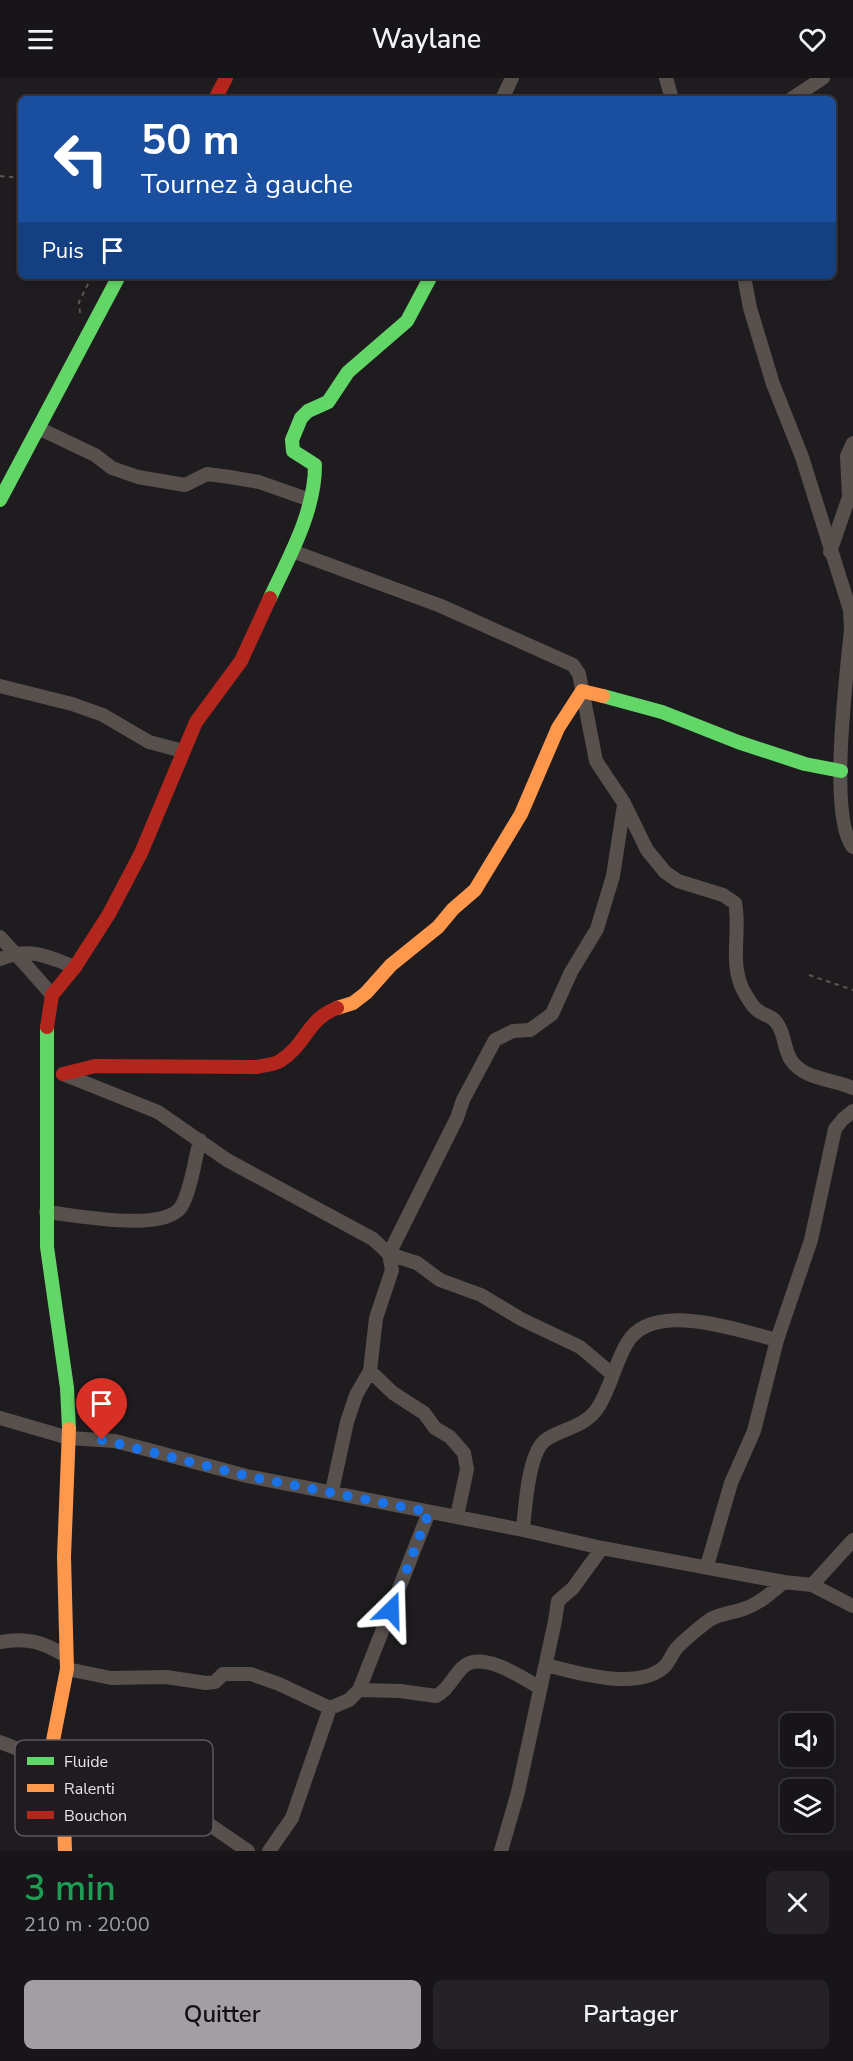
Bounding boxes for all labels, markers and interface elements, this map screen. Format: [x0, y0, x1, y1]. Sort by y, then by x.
text: Waylane [372, 21, 481, 58]
icon: menu [24, 23, 57, 56]
icon: heart [796, 23, 829, 56]
text: 50 m [141, 112, 240, 169]
icon: left [42, 120, 120, 198]
text: Tournez à gauche [141, 166, 353, 203]
icon: arrive [96, 234, 129, 267]
text: Puis [42, 236, 84, 266]
pin [76, 1378, 127, 1440]
icon: arrive [85, 1387, 118, 1420]
position arrow [359, 1578, 423, 1642]
map controls [780, 1713, 834, 1833]
button: sound [780, 1713, 834, 1767]
legend [15, 1740, 213, 1836]
text: Fluide [64, 1751, 108, 1773]
text: Ralenti [64, 1778, 115, 1800]
button: layers [780, 1779, 834, 1833]
text: Bouchon [64, 1805, 127, 1827]
text: 3 min [24, 1864, 116, 1913]
button: close [766, 1871, 829, 1934]
text: 210 m · 20:00 [24, 1911, 150, 1938]
button: Quitter [24, 1980, 421, 2049]
button: Partager [433, 1980, 829, 2049]

